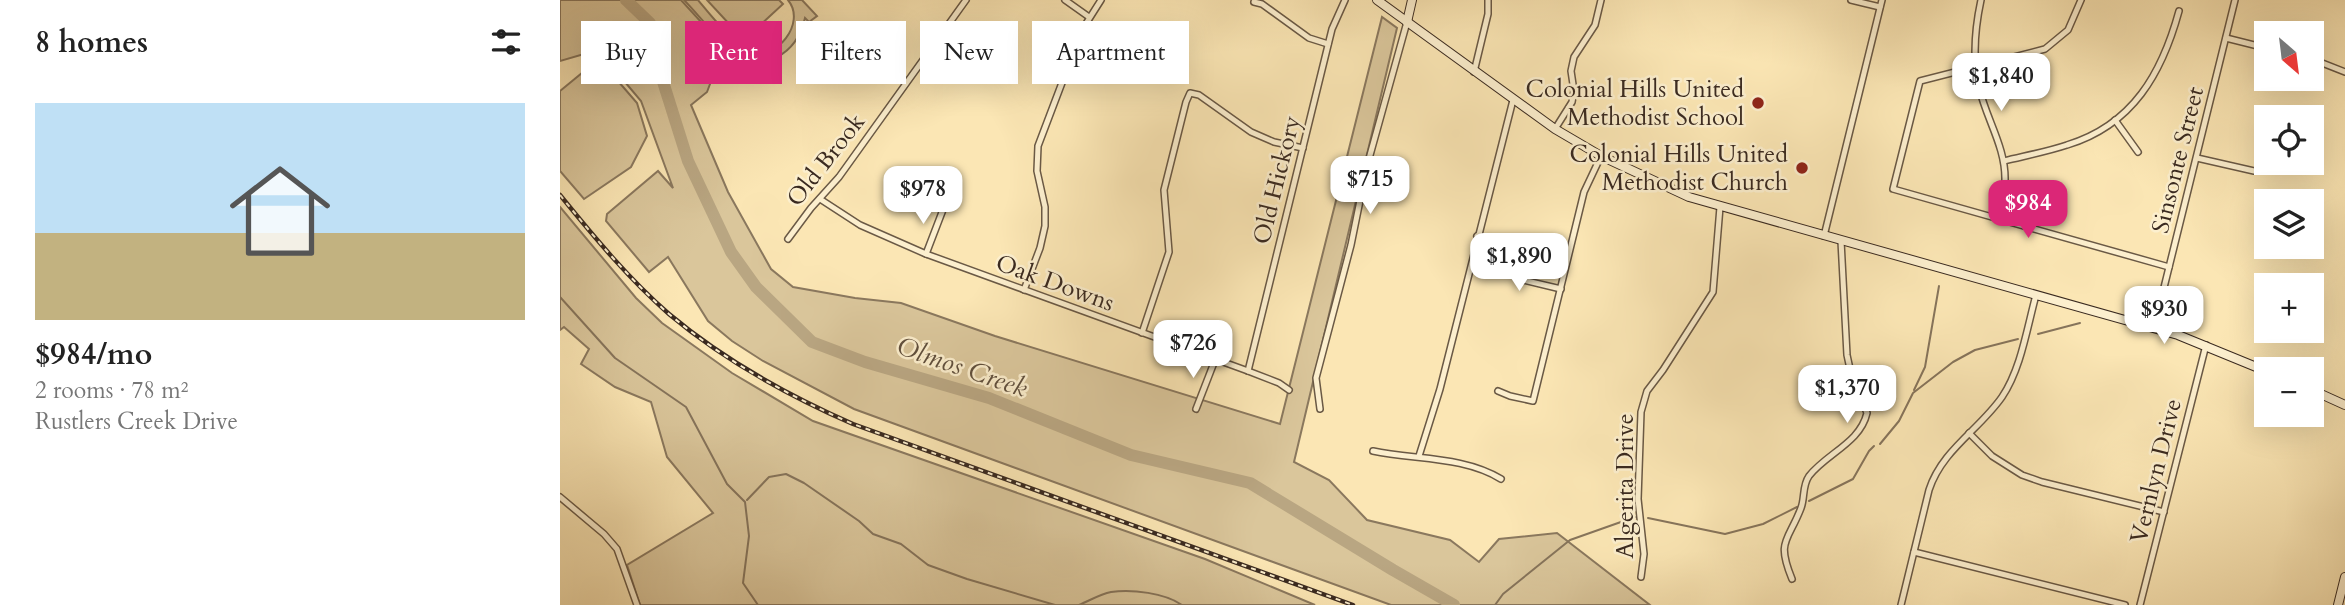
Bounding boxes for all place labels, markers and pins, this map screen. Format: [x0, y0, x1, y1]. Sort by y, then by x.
pin: $1,840 [1944, 54, 2058, 113]
place label: Colonial Hills United Methodist School [1526, 73, 1744, 134]
marker: Colonial Hills United Methodist School [1750, 95, 1766, 111]
place label: Colonial Hills United Methodist Church [1570, 138, 1788, 199]
pin: $715 [1329, 156, 1411, 216]
marker: Colonial Hills United Methodist Church [1794, 160, 1810, 176]
pin: $978 [882, 166, 964, 226]
pin: $984 [1987, 180, 2069, 240]
pin: $1,890 [1462, 233, 1576, 293]
pin: $930 [2123, 286, 2205, 346]
pin: $726 [1152, 320, 1234, 380]
pin: $1,370 [1790, 366, 1904, 425]

